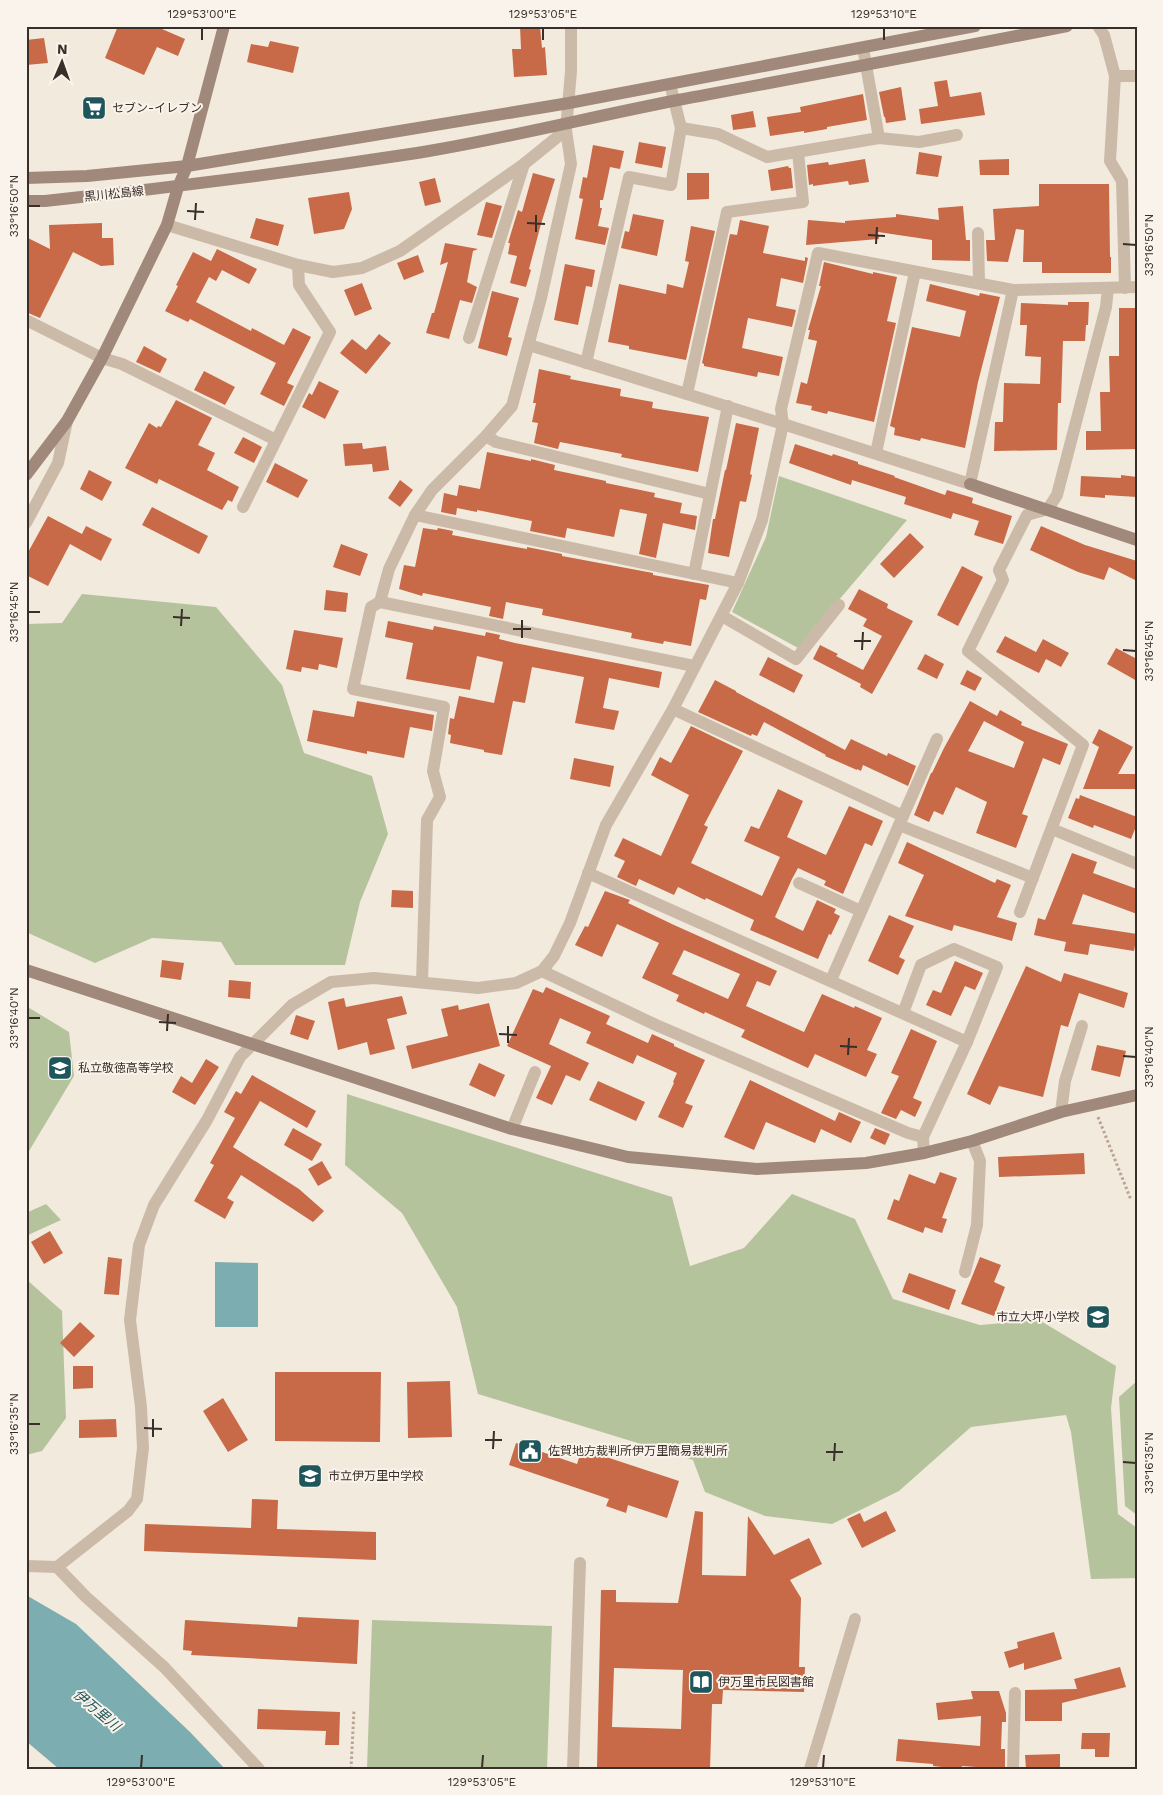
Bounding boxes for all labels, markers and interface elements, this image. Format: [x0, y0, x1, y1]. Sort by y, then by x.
text: 129°53'00"E [168, 7, 237, 21]
text: 129°53'05"E [509, 7, 578, 21]
text: 129°53'10"E [851, 7, 917, 21]
north arrow [38, 38, 88, 88]
text: N [57, 41, 68, 57]
supermarket icon: セブン-イレブン [81, 95, 107, 121]
place label: セブン-イレブン [112, 101, 202, 115]
text: 33°16'50"N [7, 175, 21, 237]
street label: 黒川松島線 [83, 184, 145, 204]
text: 33°16'50"N [1142, 214, 1156, 276]
text: 33°16'45"N [7, 581, 21, 643]
text: 33°16'45"N [1142, 620, 1156, 682]
text: 33°16'40"N [7, 987, 21, 1049]
text: 33°16'40"N [1142, 1026, 1156, 1088]
school or university icon: 私立敬徳高等学校 [47, 1055, 73, 1081]
place label: 私立敬徳高等学校 [78, 1061, 174, 1075]
school or university icon: 市立大坪小学校 [1085, 1304, 1111, 1330]
place label: 市立大坪小学校 [996, 1310, 1080, 1324]
text: 33°16'35"N [7, 1393, 21, 1455]
text: 33°16'35"N [1142, 1432, 1156, 1494]
public building icon: 佐賀地方裁判所伊万里簡易裁判所 [517, 1438, 543, 1464]
place label: 佐賀地方裁判所伊万里簡易裁判所 [548, 1444, 728, 1458]
school or university icon: 市立伊万里中学校 [297, 1463, 323, 1489]
place label: 市立伊万里中学校 [328, 1469, 424, 1483]
library icon: 伊万里市民図書館 [688, 1669, 714, 1695]
place label: 伊万里市民図書館 [718, 1675, 814, 1689]
water label: 伊万里川 [70, 1686, 125, 1735]
text: 129°53'00"E [107, 1775, 176, 1789]
text: 129°53'05"E [448, 1775, 517, 1789]
text: 129°53'10"E [790, 1775, 856, 1789]

